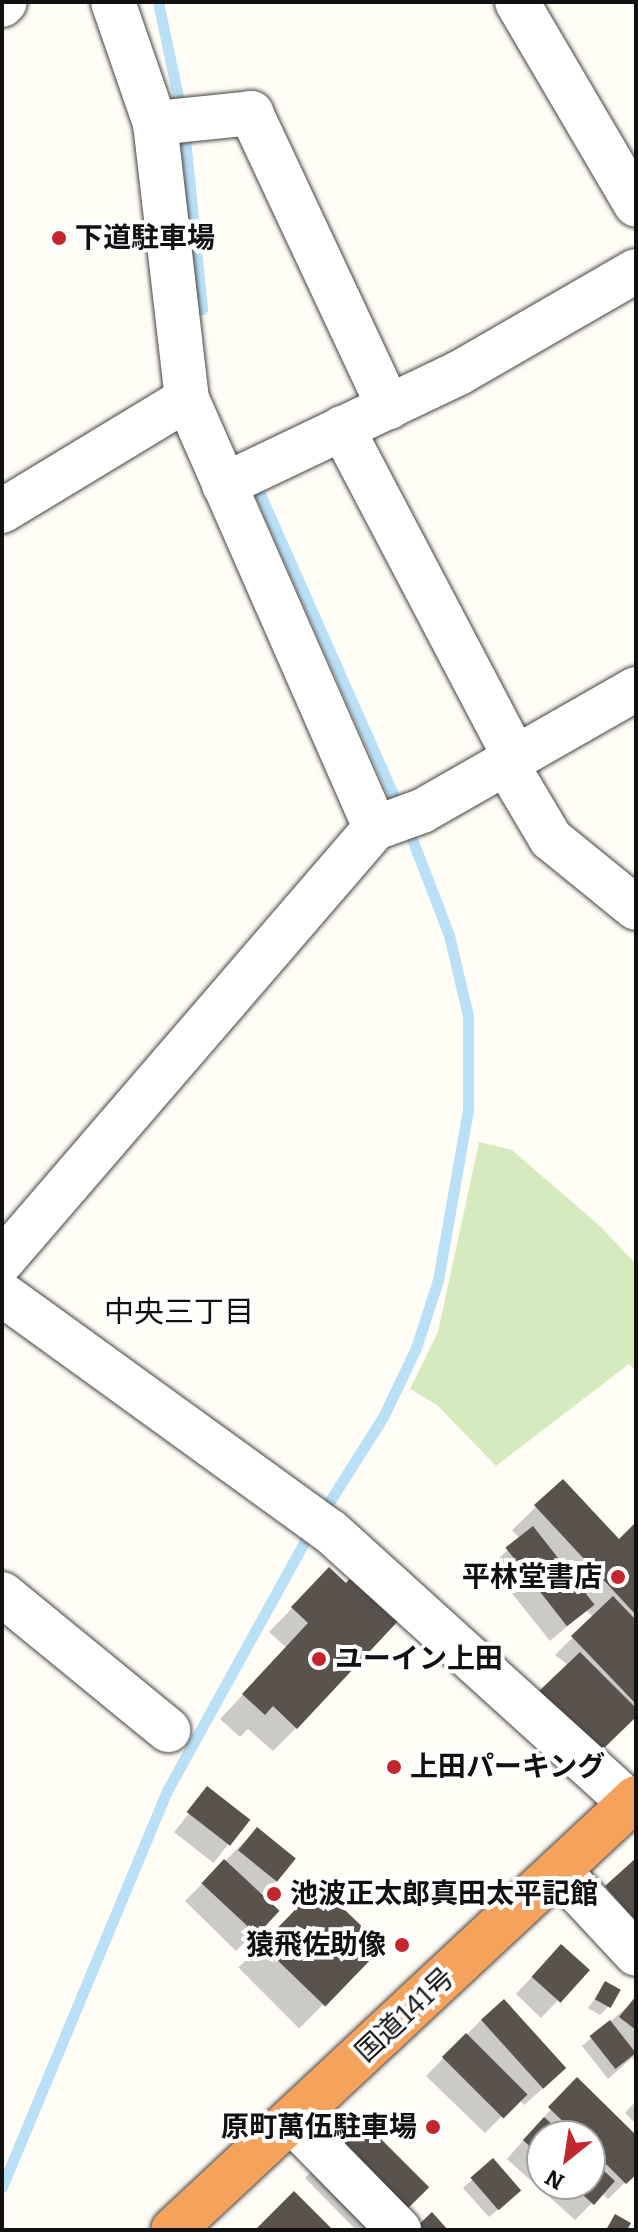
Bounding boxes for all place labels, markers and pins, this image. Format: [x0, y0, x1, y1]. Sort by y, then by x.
place label: 下道駐車場 [75, 221, 215, 255]
marker: 下道駐車場 [50, 229, 68, 247]
place label: 平林堂書店 [462, 1560, 602, 1594]
marker: 平林堂書店 [609, 1568, 627, 1586]
place label: ユーイン上田 [335, 1642, 503, 1676]
marker: ユーイン上田 [310, 1650, 328, 1668]
place label: 上田パーキング [410, 1750, 606, 1784]
marker: 上田パーキング [385, 1758, 403, 1776]
place label: 池波正太郎真田太平記館 [290, 1877, 598, 1911]
marker: 池波正太郎真田太平記館 [265, 1885, 283, 1903]
place label: 猿飛佐助像 [246, 1928, 386, 1962]
marker: 猿飛佐助像 [393, 1936, 411, 1954]
place label: 原町萬伍駐車場 [221, 2110, 417, 2144]
marker: 原町萬伍駐車場 [424, 2118, 442, 2136]

